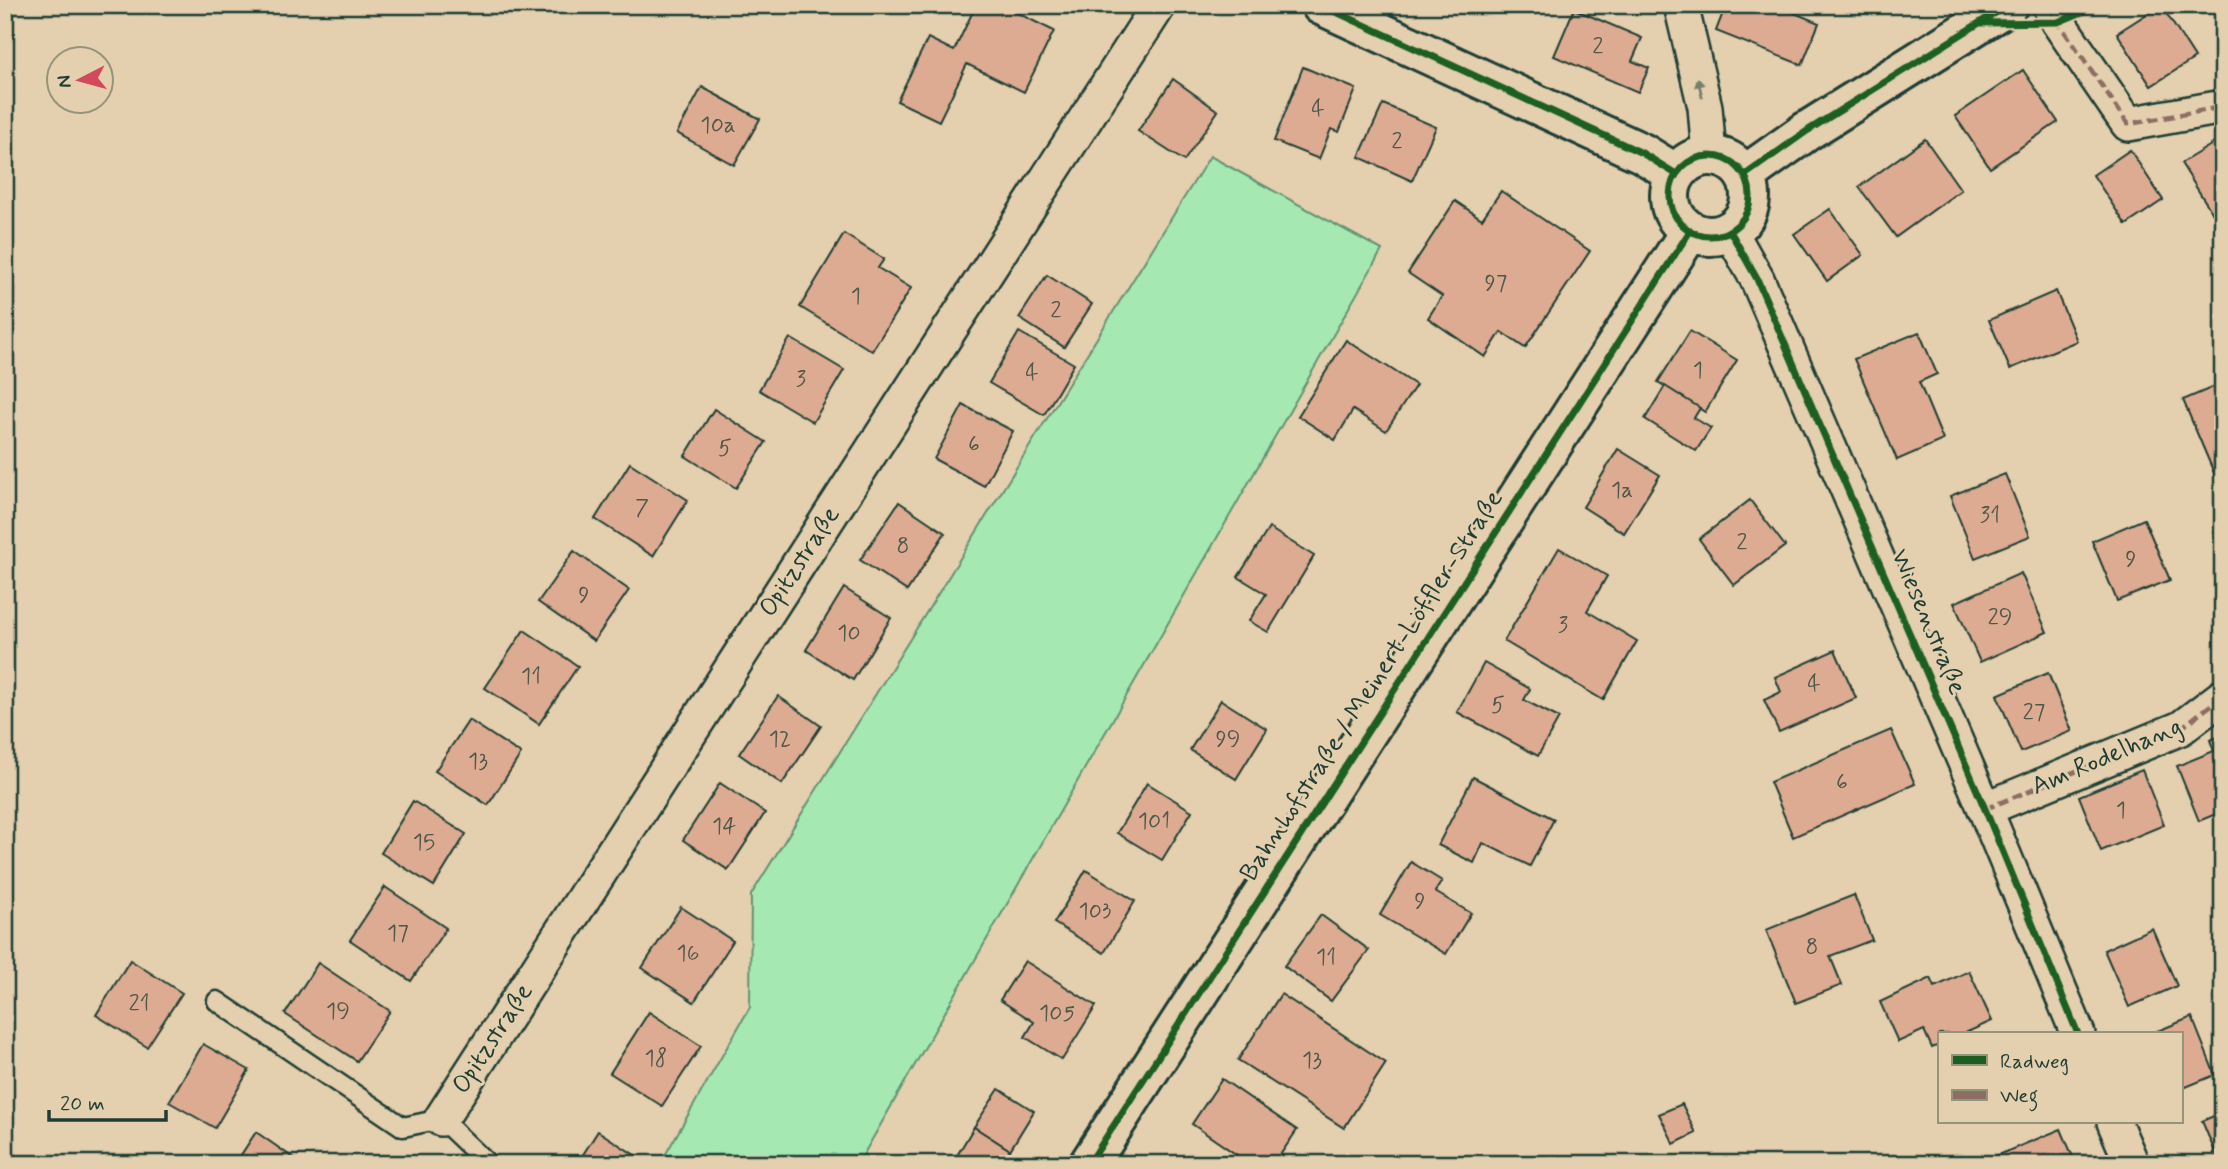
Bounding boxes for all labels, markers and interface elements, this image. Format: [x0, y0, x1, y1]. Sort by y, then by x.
house number: 2 [1592, 32, 1604, 62]
north arrow [46, 46, 116, 116]
text: N [51, 74, 78, 89]
one-way arrow [1694, 77, 1705, 99]
house number: 4 [1311, 94, 1325, 124]
house number: 10a [700, 111, 736, 141]
house number: 2 [1391, 127, 1403, 157]
house number: 97 [1485, 269, 1507, 299]
house number: 1 [851, 282, 861, 312]
house number: 2 [1050, 296, 1062, 326]
house number: 1 [1693, 356, 1703, 386]
house number: 4 [1025, 358, 1039, 388]
house number: 3 [796, 365, 806, 395]
house number: 6 [968, 430, 980, 460]
house number: 5 [718, 434, 732, 464]
house number: 1a [1611, 476, 1633, 506]
street label: Bahnhofstraße / Meinert-Löffler-Straße [1233, 484, 1512, 888]
house number: 7 [635, 494, 649, 524]
street label: Opitzstraße [752, 500, 848, 624]
house number: 31 [1980, 501, 2000, 531]
house number: 2 [1736, 528, 1748, 558]
house number: 8 [897, 532, 909, 562]
street label: Wiesenstraße [1882, 544, 1974, 700]
house number: 9 [2125, 545, 2137, 575]
house number: 9 [578, 581, 590, 611]
house number: 29 [1988, 603, 2012, 633]
house number: 3 [1558, 611, 1568, 641]
house number: 10 [837, 619, 861, 649]
house number: 11 [521, 662, 541, 692]
house number: 4 [1807, 669, 1821, 699]
house number: 5 [1491, 691, 1505, 721]
house number: 27 [2023, 698, 2045, 728]
street label: Am Rodelhang [2026, 710, 2188, 804]
house number: 12 [769, 725, 791, 755]
house number: 99 [1215, 725, 1241, 755]
house number: 13 [468, 747, 488, 777]
house number: 6 [1836, 768, 1848, 798]
house number: 1 [2116, 796, 2126, 826]
house number: 101 [1138, 807, 1170, 837]
house number: 14 [712, 812, 736, 842]
house number: 15 [413, 828, 435, 858]
house number: 9 [1414, 887, 1426, 917]
house number: 103 [1079, 897, 1111, 927]
house number: 17 [387, 919, 409, 949]
house number: 8 [1806, 933, 1818, 963]
house number: 16 [677, 939, 700, 969]
house number: 11 [1316, 943, 1336, 973]
street label: Opitzstraße [445, 977, 541, 1101]
house number: 21 [128, 989, 150, 1019]
house number: 19 [326, 997, 350, 1027]
house number: 105 [1039, 999, 1075, 1029]
legend [1938, 1032, 2182, 1124]
house number: 18 [645, 1044, 667, 1074]
house number: 13 [1302, 1046, 1322, 1076]
text: Radweg [2000, 1048, 2069, 1076]
scale bar [49, 1078, 166, 1122]
text: Weg [2000, 1082, 2038, 1112]
text: 20 m [60, 1090, 105, 1118]

